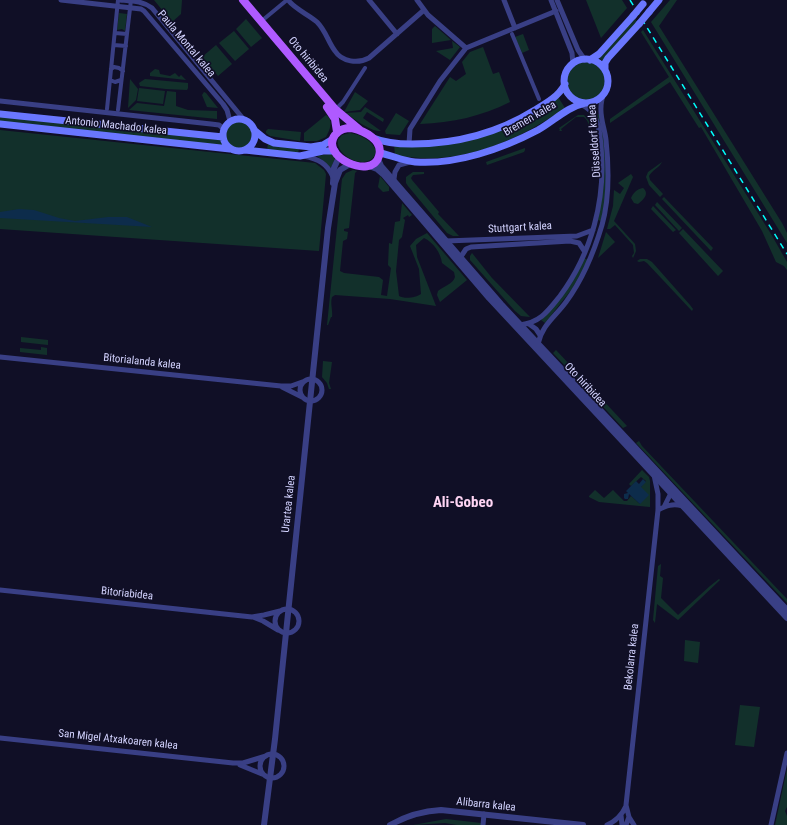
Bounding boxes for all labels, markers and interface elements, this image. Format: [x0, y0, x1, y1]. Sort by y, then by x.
street label: Paula Montal kalea [154, 8, 218, 80]
street label: Oto hiribidea [285, 35, 331, 85]
street label: Bremen kalea [501, 99, 559, 139]
street label: Düsseldorf kalea [586, 104, 604, 178]
street label: Antonio Machado kalea [65, 114, 167, 138]
street label: Stuttgart kalea [488, 220, 552, 236]
street label: Bitorialanda kalea [103, 351, 181, 373]
street label: Oto hiribidea [561, 360, 609, 410]
street label: Urartea kalea [279, 475, 299, 533]
district label: Ali-Gobeo [433, 494, 493, 512]
street label: Bitoriabidea [100, 585, 154, 603]
street label: Bekolarra kalea [622, 623, 642, 691]
street label: San Migel Atxakoaren kalea [58, 727, 178, 753]
street label: Alibarra kalea [456, 795, 516, 815]

